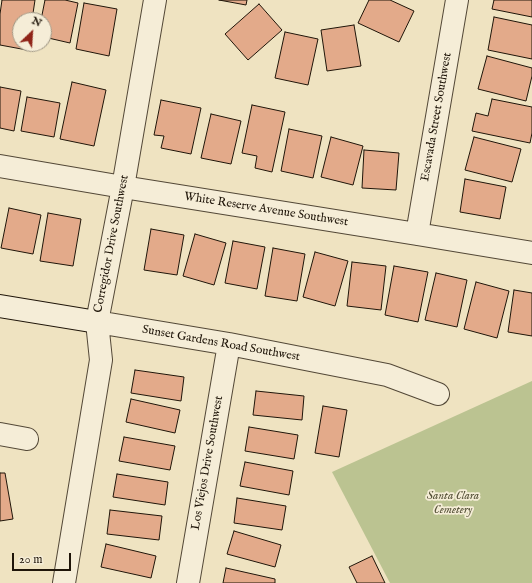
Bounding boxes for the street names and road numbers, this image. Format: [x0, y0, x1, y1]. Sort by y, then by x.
street label: Escavada Street Southwest [419, 51, 455, 183]
street label: Corregidor Drive Southwest [92, 174, 132, 314]
street label: White Reserve Avenue Southwest [183, 190, 349, 230]
street label: Sunset Gardens Road Southwest [141, 323, 301, 365]
street label: Los Viejos Drive Southwest [189, 395, 227, 531]

